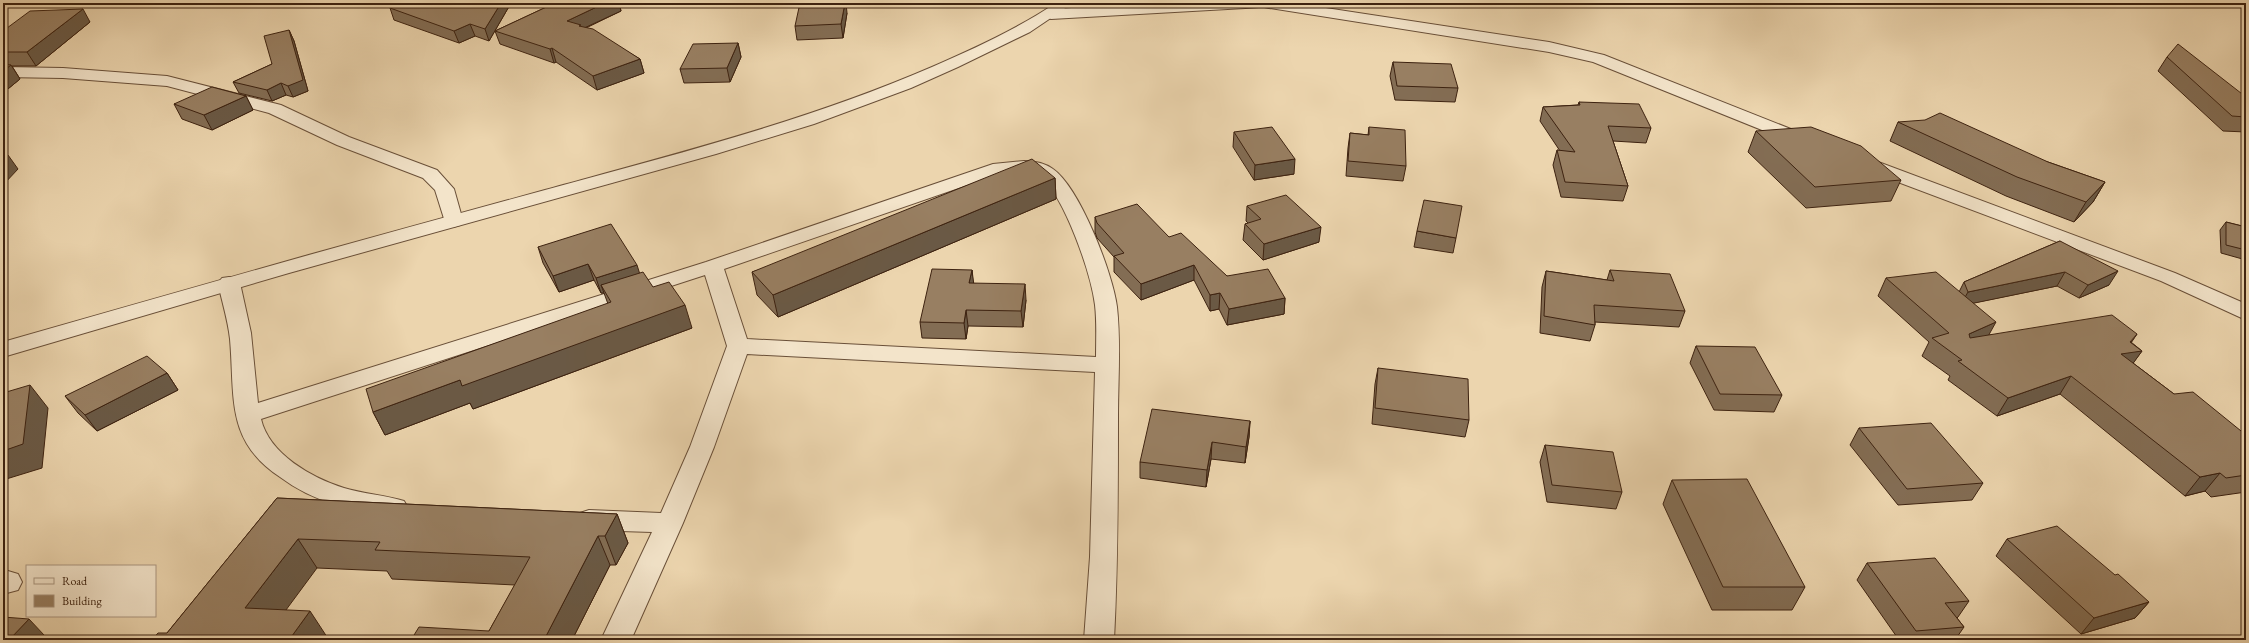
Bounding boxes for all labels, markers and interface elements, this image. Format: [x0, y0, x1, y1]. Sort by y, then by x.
legend [26, 565, 156, 617]
text: Road [62, 573, 88, 589]
text: Building [62, 593, 103, 609]

